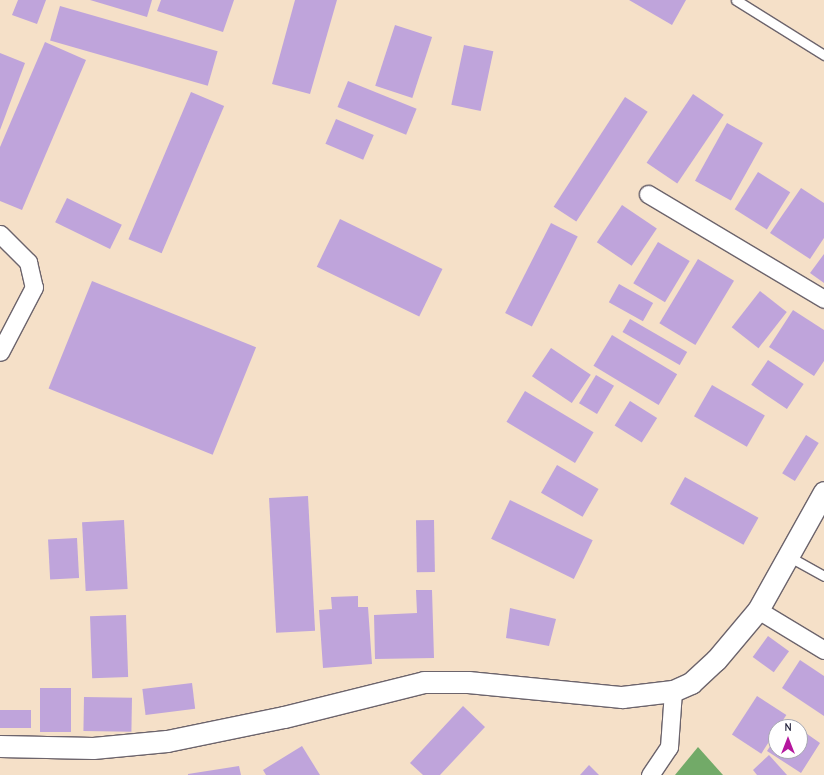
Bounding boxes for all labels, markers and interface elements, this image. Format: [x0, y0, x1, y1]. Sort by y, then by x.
north arrow [768, 719, 808, 759]
text: N [784, 721, 792, 734]

